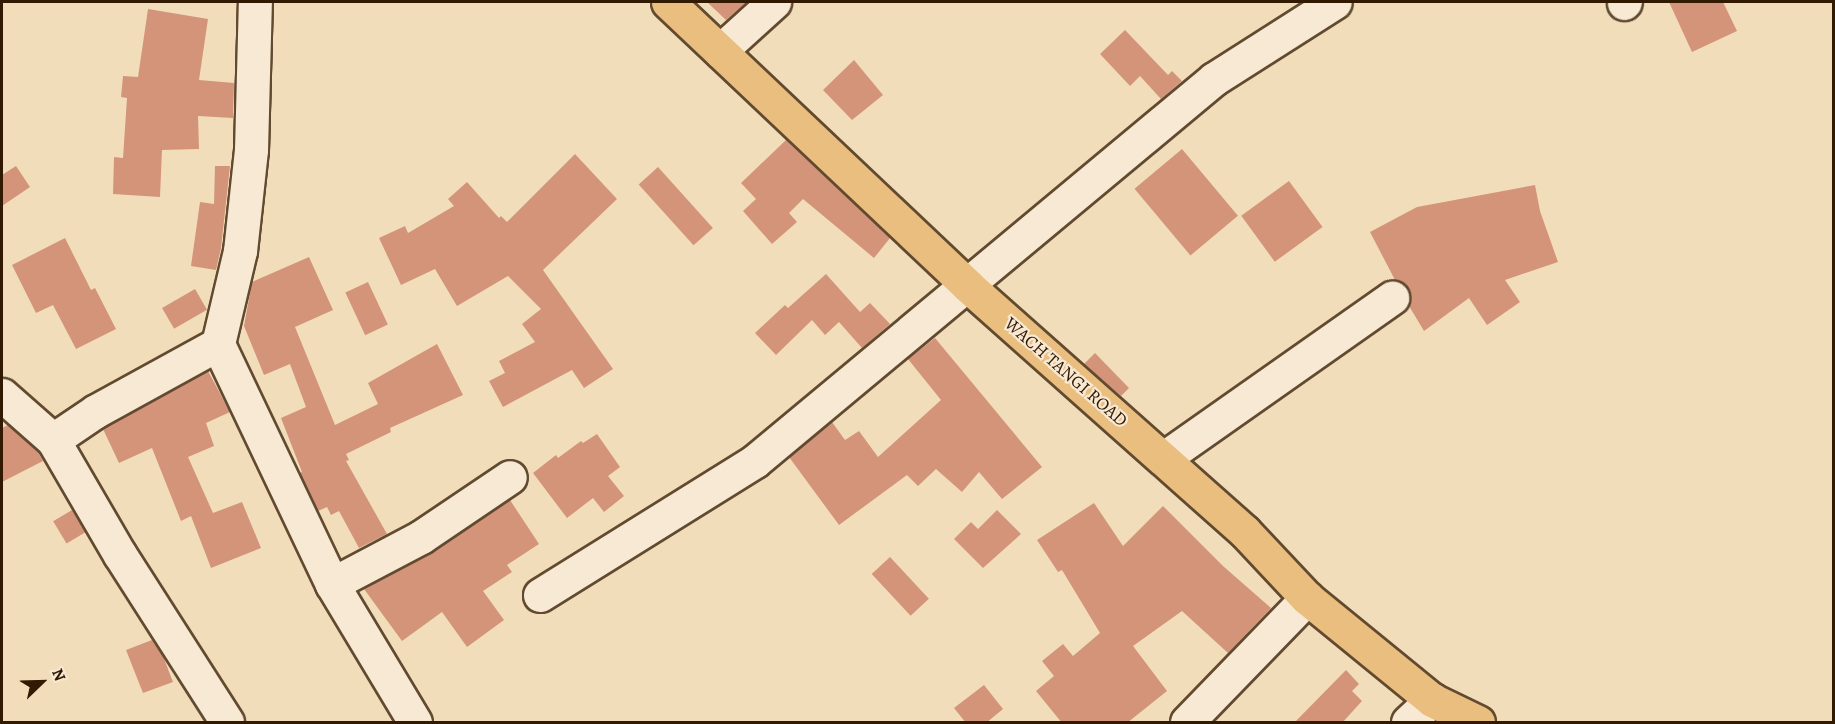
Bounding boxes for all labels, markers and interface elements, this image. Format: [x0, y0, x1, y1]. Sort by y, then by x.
street label: WACH TANGI ROAD [1000, 313, 1132, 431]
north arrow [12, 652, 72, 712]
text: N [46, 665, 71, 685]

